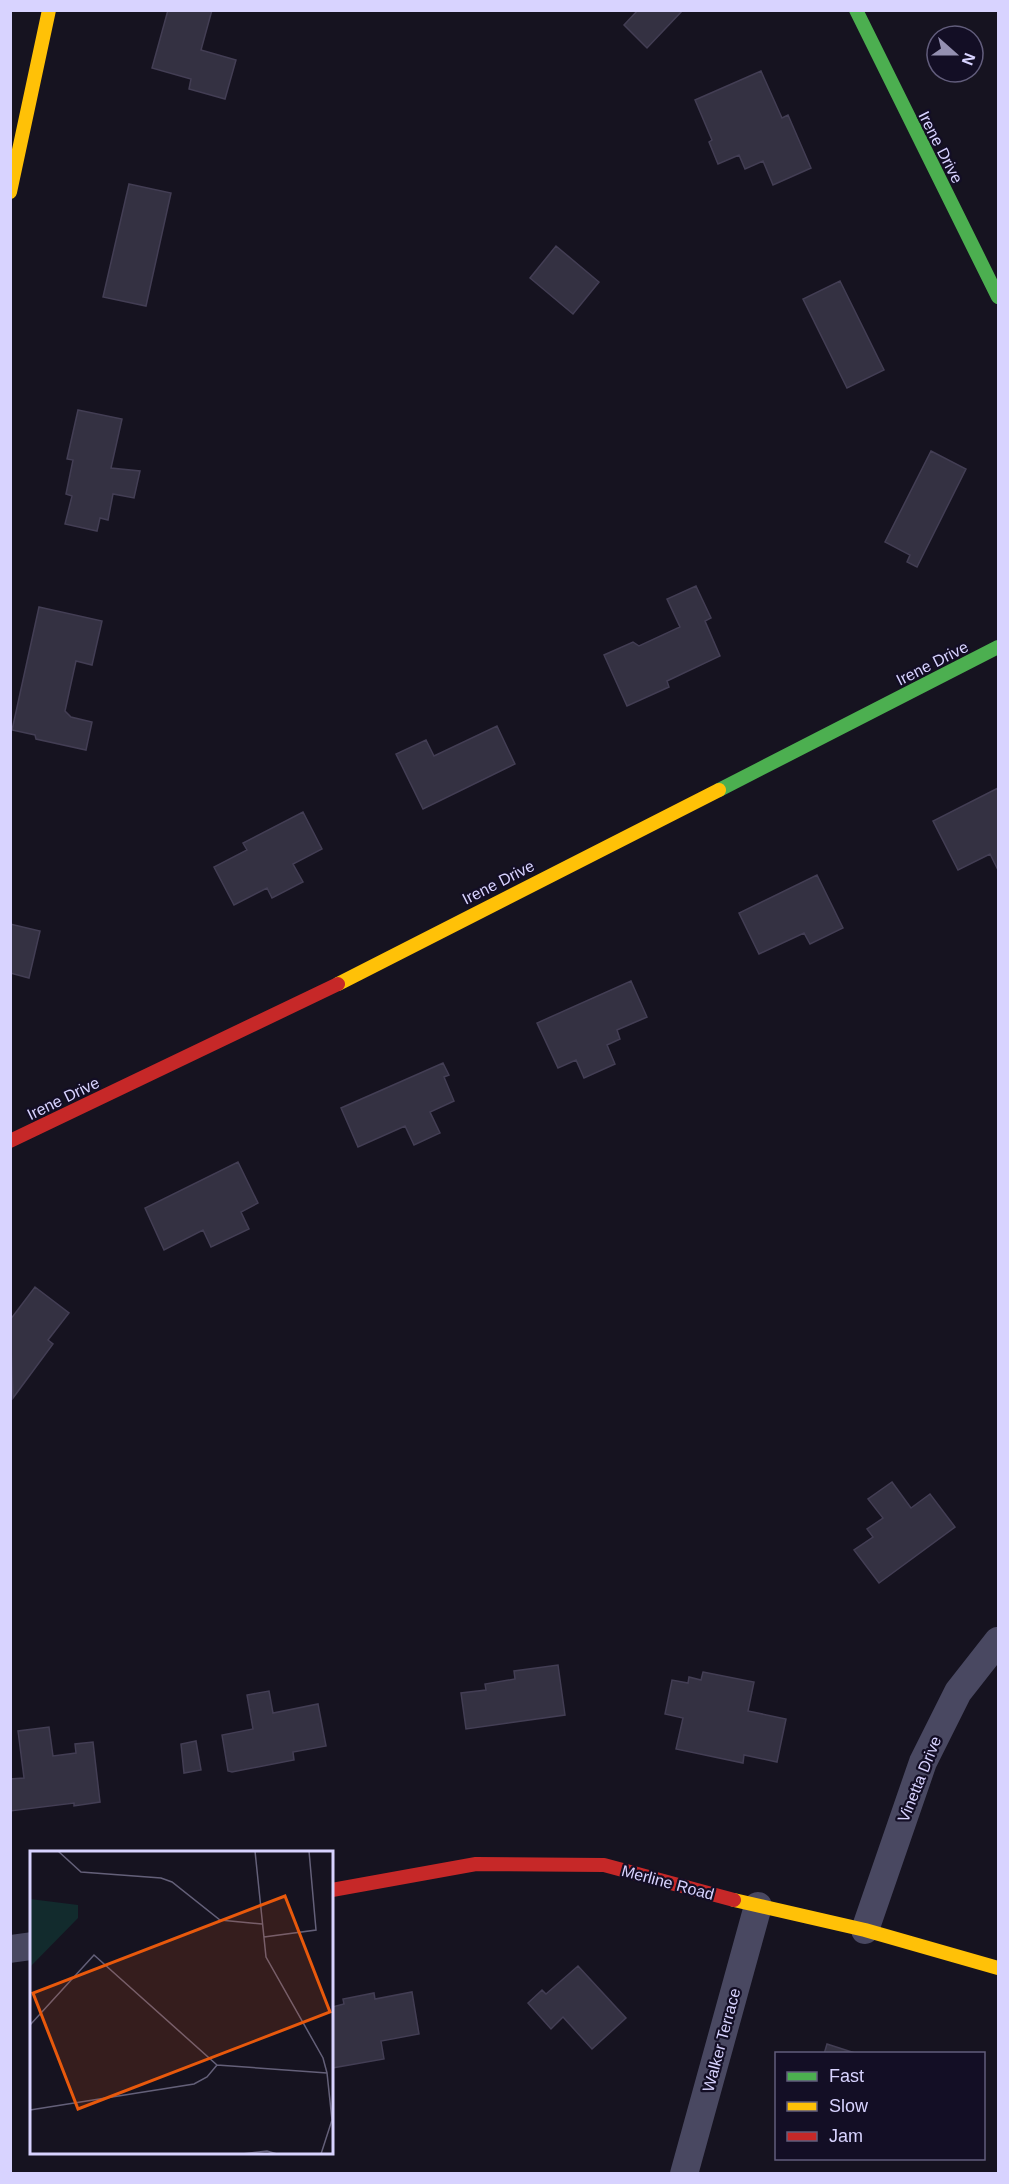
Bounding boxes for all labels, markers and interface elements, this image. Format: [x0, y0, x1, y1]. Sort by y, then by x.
north arrow [925, 24, 985, 84]
text: N [959, 51, 979, 68]
street label: Irene Drive [915, 109, 966, 186]
street label: Irene Drive [894, 638, 971, 689]
street label: Irene Drive [460, 857, 537, 908]
street label: Irene Drive [24, 1074, 102, 1123]
street label: Vinetta Drive [894, 1734, 944, 1825]
inset map [30, 1851, 333, 2154]
street label: Merline Road [620, 1862, 716, 1903]
street label: Walker Terrace [699, 1986, 744, 2094]
legend [775, 2052, 985, 2160]
text: Fast [829, 2066, 864, 2086]
text: Slow [829, 2096, 869, 2116]
text: Jam [829, 2126, 863, 2146]

